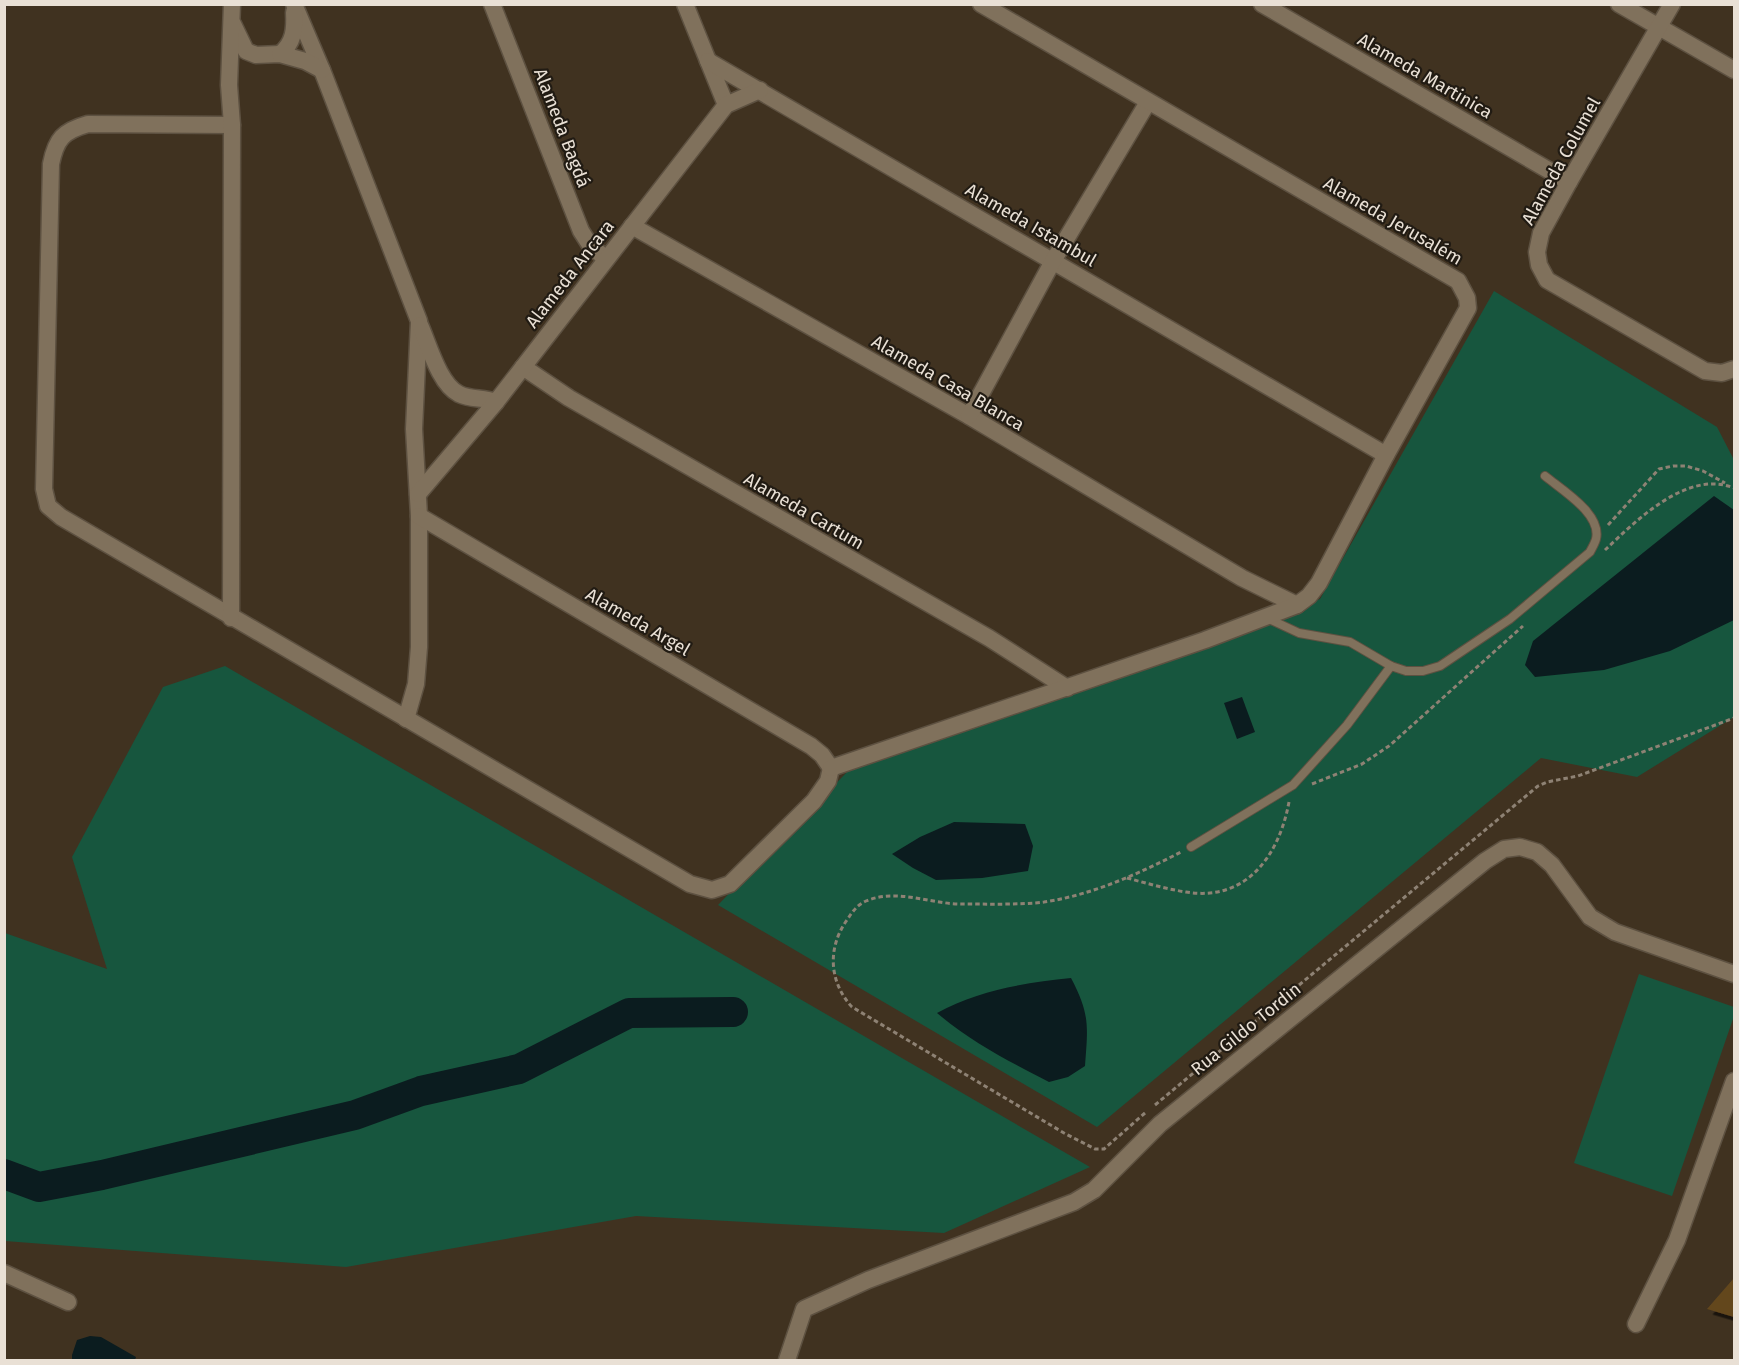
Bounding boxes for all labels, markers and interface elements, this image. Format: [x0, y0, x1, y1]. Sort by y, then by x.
street label: Alameda Martinica [1354, 28, 1496, 124]
street label: Alameda Bagdá [529, 65, 595, 191]
street label: Alameda Columel [1517, 93, 1605, 229]
street label: Alameda Jerusalém [1320, 172, 1466, 270]
street label: Alameda Istambul [962, 179, 1100, 271]
street label: Alameda Ancara [521, 216, 619, 332]
street label: Alameda Casa Blanca [868, 330, 1028, 436]
street label: Alameda Cartum [740, 468, 868, 554]
street label: Alameda Argel [582, 583, 694, 661]
street label: Rua Gildo Tordin [1187, 978, 1305, 1080]

